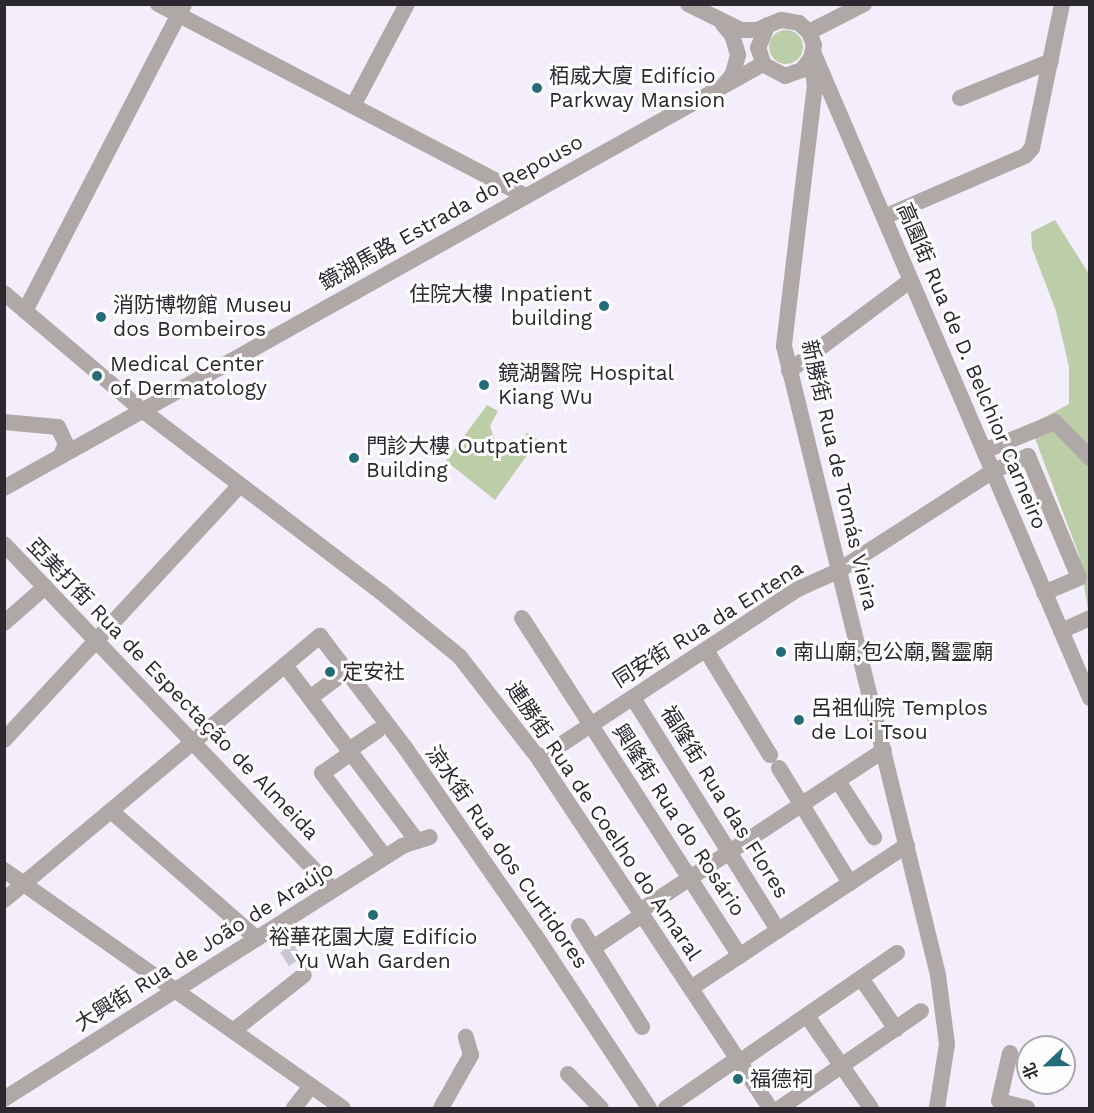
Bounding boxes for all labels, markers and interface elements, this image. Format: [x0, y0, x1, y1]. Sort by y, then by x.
place label: 栢威大廈 Edifício Parkway Mansion [549, 63, 726, 113]
marker: 栢威大廈 Edifício Parkway Mansion [530, 81, 544, 95]
street label: 鏡湖馬路 Estrada do Repouso [315, 129, 587, 295]
street label: 高園街 Rua de D. Belchior Carneiro [891, 199, 1053, 533]
place label: 住院大樓 Inpatient building [409, 281, 592, 331]
place label: 消防博物館 Museu dos Bombeiros [113, 292, 292, 342]
marker: 住院大樓 Inpatient building [597, 299, 611, 313]
marker: 消防博物館 Museu dos Bombeiros [94, 310, 108, 324]
street label: 新勝街 Rua de Tomás Vieira [796, 336, 884, 614]
place label: Medical Center of Dermatology [110, 351, 268, 401]
place label: 鏡湖醫院 Hospital Kiang Wu [498, 360, 674, 410]
marker: Medical Center of Dermatology [88, 367, 106, 385]
marker: 鏡湖醫院 Hospital Kiang Wu [475, 376, 493, 394]
place label: 門診大樓 Outpatient Building [366, 433, 567, 483]
marker: 門診大樓 Outpatient Building [347, 451, 361, 465]
street label: 亞美打街 Rua de Espectação de Almeida [21, 533, 325, 845]
street label: 同安街 Rua da Entena [608, 555, 808, 693]
place label: 南山廟,包公廟,醫靈廟 [793, 639, 993, 665]
marker: 南山廟,包公廟,醫靈廟 [774, 645, 788, 659]
place label: 定安社 [342, 659, 405, 685]
marker: 定安社 [323, 665, 337, 679]
street label: 連勝街 Rua de Coelho do Amaral [501, 676, 707, 966]
place label: 呂祖仙院 Templos de Loi Tsou [811, 695, 988, 745]
street label: 福隆街 Rua das Flores [655, 701, 795, 903]
marker: 呂祖仙院 Templos de Loi Tsou [792, 713, 806, 727]
street label: 興隆街 Rua do Rosário [607, 719, 751, 921]
street label: 涼水街 Rua dos Curtidores [420, 741, 594, 973]
street label: 大興街 Rua de João de Araújo [69, 855, 339, 1037]
marker: 裕華花園大廈 Edifício Yu Wah Garden [366, 908, 380, 922]
place label: 裕華花園大廈 Edifício Yu Wah Garden [269, 924, 477, 974]
north arrow [1016, 1035, 1076, 1095]
text: 北 [1019, 1060, 1043, 1082]
place label: 福德祠 [750, 1066, 813, 1092]
marker: 福德祠 [731, 1072, 745, 1086]

